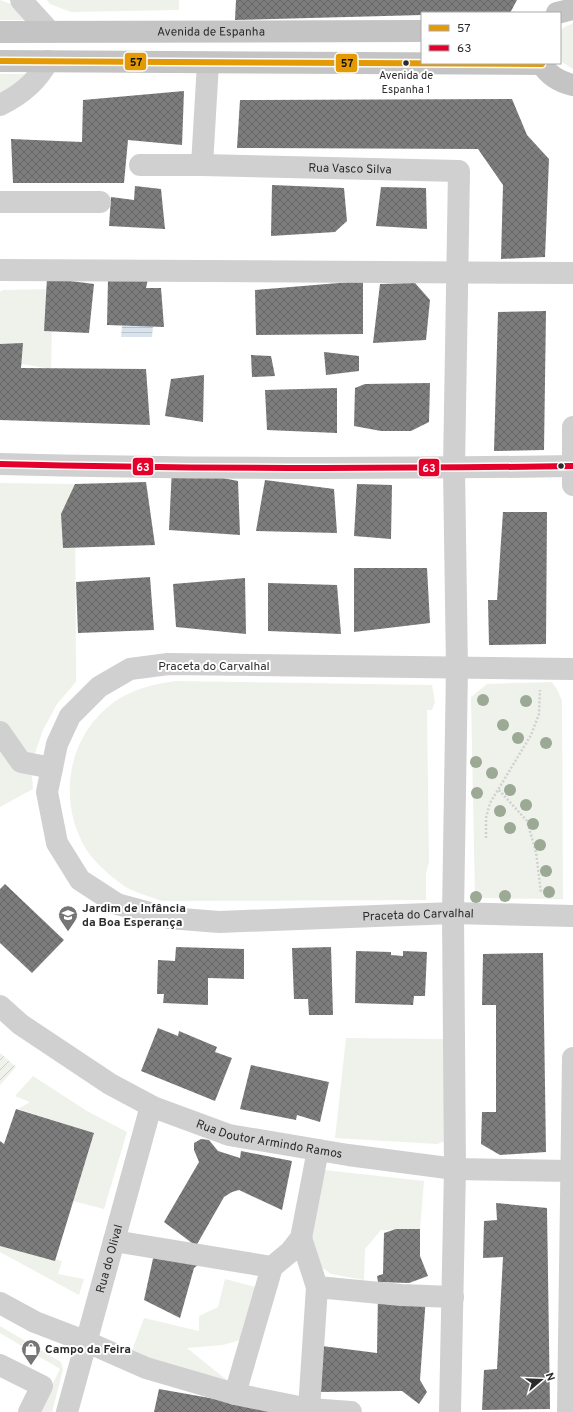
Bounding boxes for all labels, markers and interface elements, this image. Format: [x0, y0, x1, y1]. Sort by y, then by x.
legend [421, 12, 561, 64]
text: 57 [457, 21, 471, 37]
street label: Avenida de Espanha [157, 24, 265, 41]
text: 63 [457, 41, 471, 57]
line badge: 57 [124, 52, 147, 71]
line badge: 57 [335, 53, 358, 73]
text: 57 [130, 56, 142, 70]
text: 57 [341, 57, 353, 71]
marker: Avenida de Espanha 1 [401, 58, 411, 68]
place label: Avenida de Espanha 1 [379, 69, 433, 97]
street label: Rua Vasco Silva [308, 160, 392, 178]
line badge: 63 [132, 457, 154, 476]
line badge: 63 [418, 458, 440, 477]
text: 63 [136, 461, 150, 475]
unlabelled marker [556, 461, 566, 471]
text: 63 [422, 462, 436, 476]
street label: Praceta do Carvalhal [158, 659, 270, 675]
place label: Jardim de Infância da Boa Esperança [82, 901, 186, 931]
school or university icon: Jardim de Infância da Boa Esperança [57, 904, 79, 932]
street label: Praceta do Carvalhal [362, 906, 474, 925]
street label: Rua Doutor Armindo Ramos [193, 1116, 344, 1163]
street label: Rua do Olival [93, 1223, 127, 1295]
shop icon: Campo da Feira [20, 1338, 42, 1366]
place label: Campo da Feira [45, 1342, 131, 1358]
north arrow [521, 1360, 561, 1400]
text: N [542, 1371, 557, 1383]

